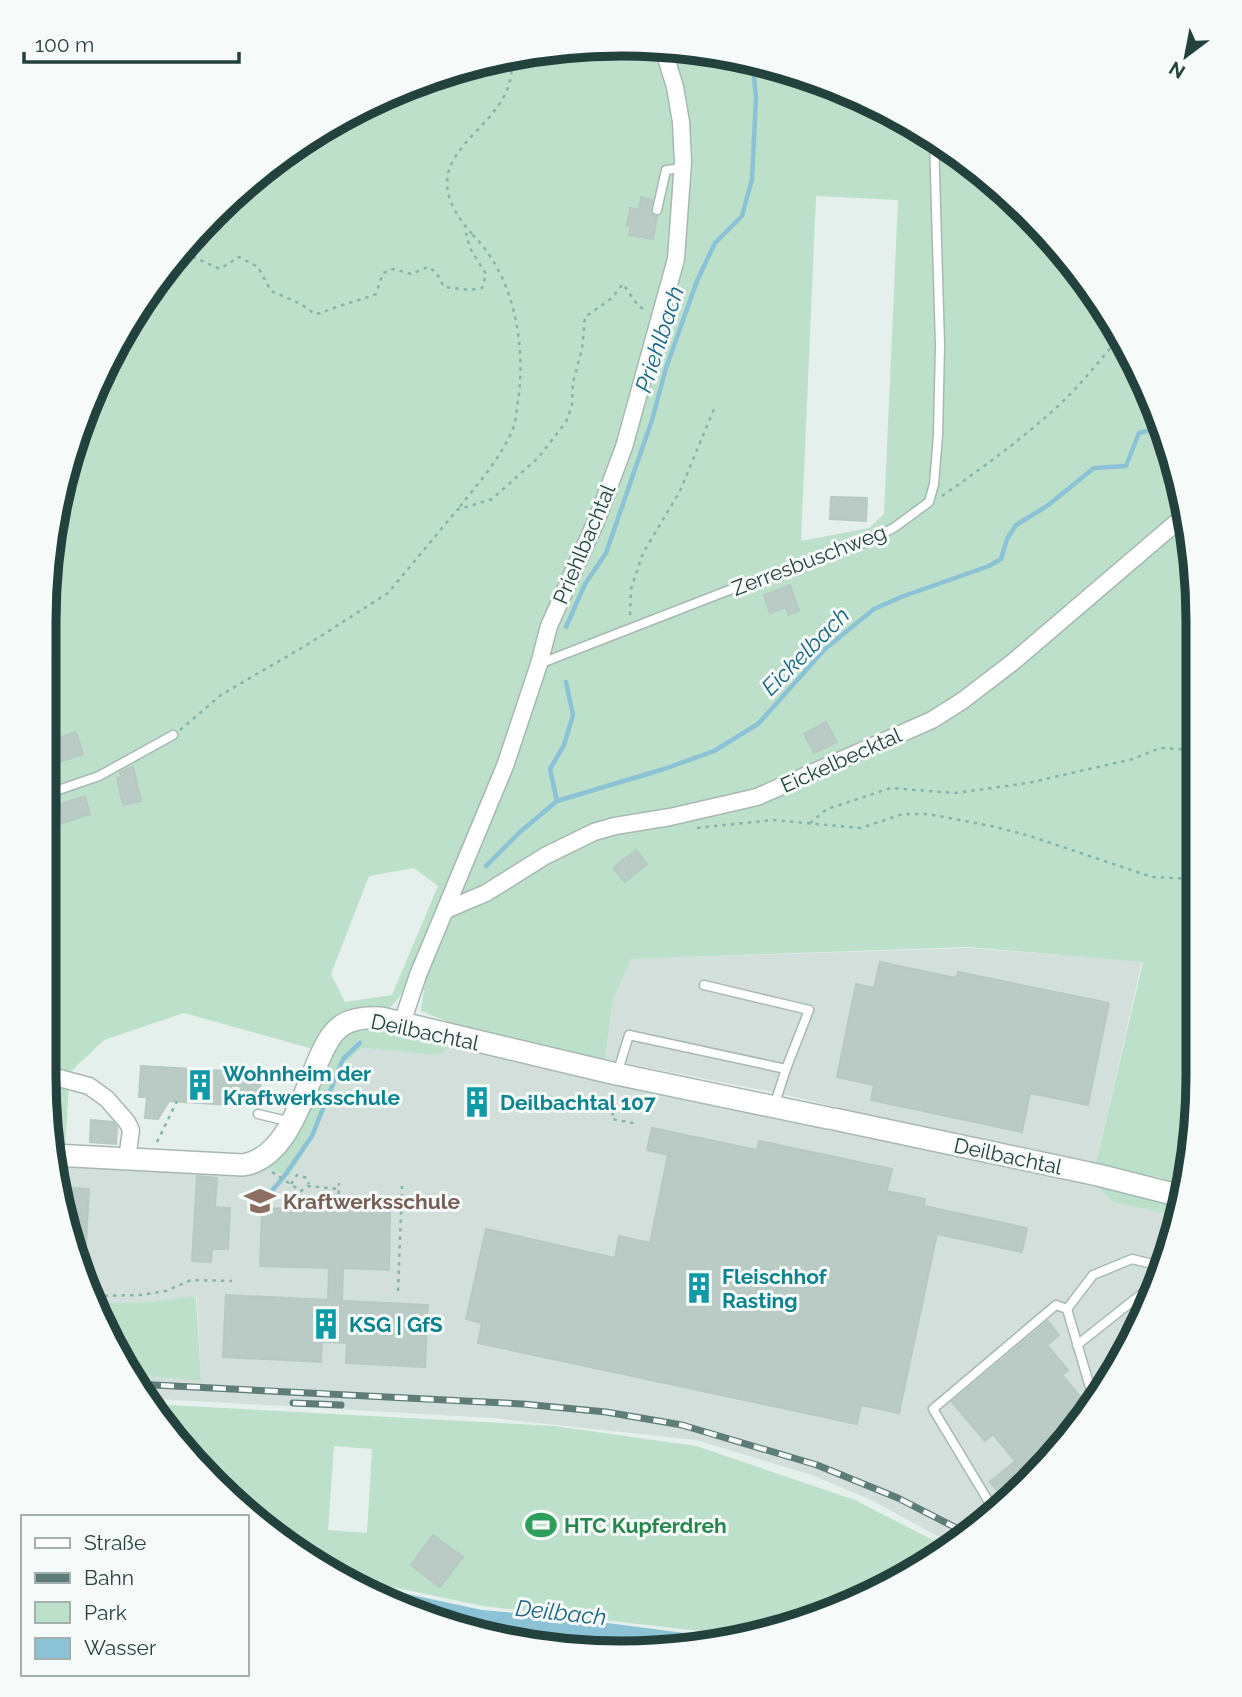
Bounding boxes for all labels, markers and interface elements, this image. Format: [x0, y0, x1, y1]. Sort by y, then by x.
scale bar [24, 21, 240, 65]
north arrow [1151, 21, 1221, 91]
text: 100 m [35, 32, 94, 57]
text: N [1165, 57, 1189, 84]
water label: Priehlbach [629, 282, 689, 396]
street label: Priehlbachtal [548, 480, 621, 608]
street label: Zerresbuschweg [728, 519, 890, 601]
water label: Eickelbach [755, 601, 855, 701]
street label: Eickelbecktal [777, 722, 906, 798]
street label: Deilbachtal [369, 1008, 482, 1056]
place label: Wohnheim der Kraftwerksschule [223, 1061, 400, 1110]
building icon: Wohnheim der Kraftwerksschule [183, 1068, 217, 1102]
building icon: Deilbachtal 107 [460, 1085, 494, 1119]
place label: Deilbachtal 107 [500, 1090, 656, 1115]
street label: Deilbachtal [952, 1132, 1065, 1180]
school or university icon: Kraftwerksschule [243, 1184, 277, 1218]
place label: Kraftwerksschule [283, 1189, 460, 1214]
place label: Fleischhof Rasting [722, 1264, 828, 1313]
building icon: Fleischhof Rasting [682, 1271, 716, 1305]
building icon: KSG | GfS [309, 1307, 343, 1341]
place label: KSG | GfS [349, 1312, 443, 1337]
sports icon: HTC Kupferdreh [524, 1508, 558, 1542]
place label: HTC Kupferdreh [564, 1513, 727, 1538]
legend [21, 1515, 248, 1676]
text: Straße [84, 1530, 146, 1555]
text: Bahn [84, 1565, 134, 1590]
water label: Deilbach [514, 1594, 608, 1630]
text: Park [84, 1600, 127, 1625]
text: Wasser [84, 1635, 157, 1660]

